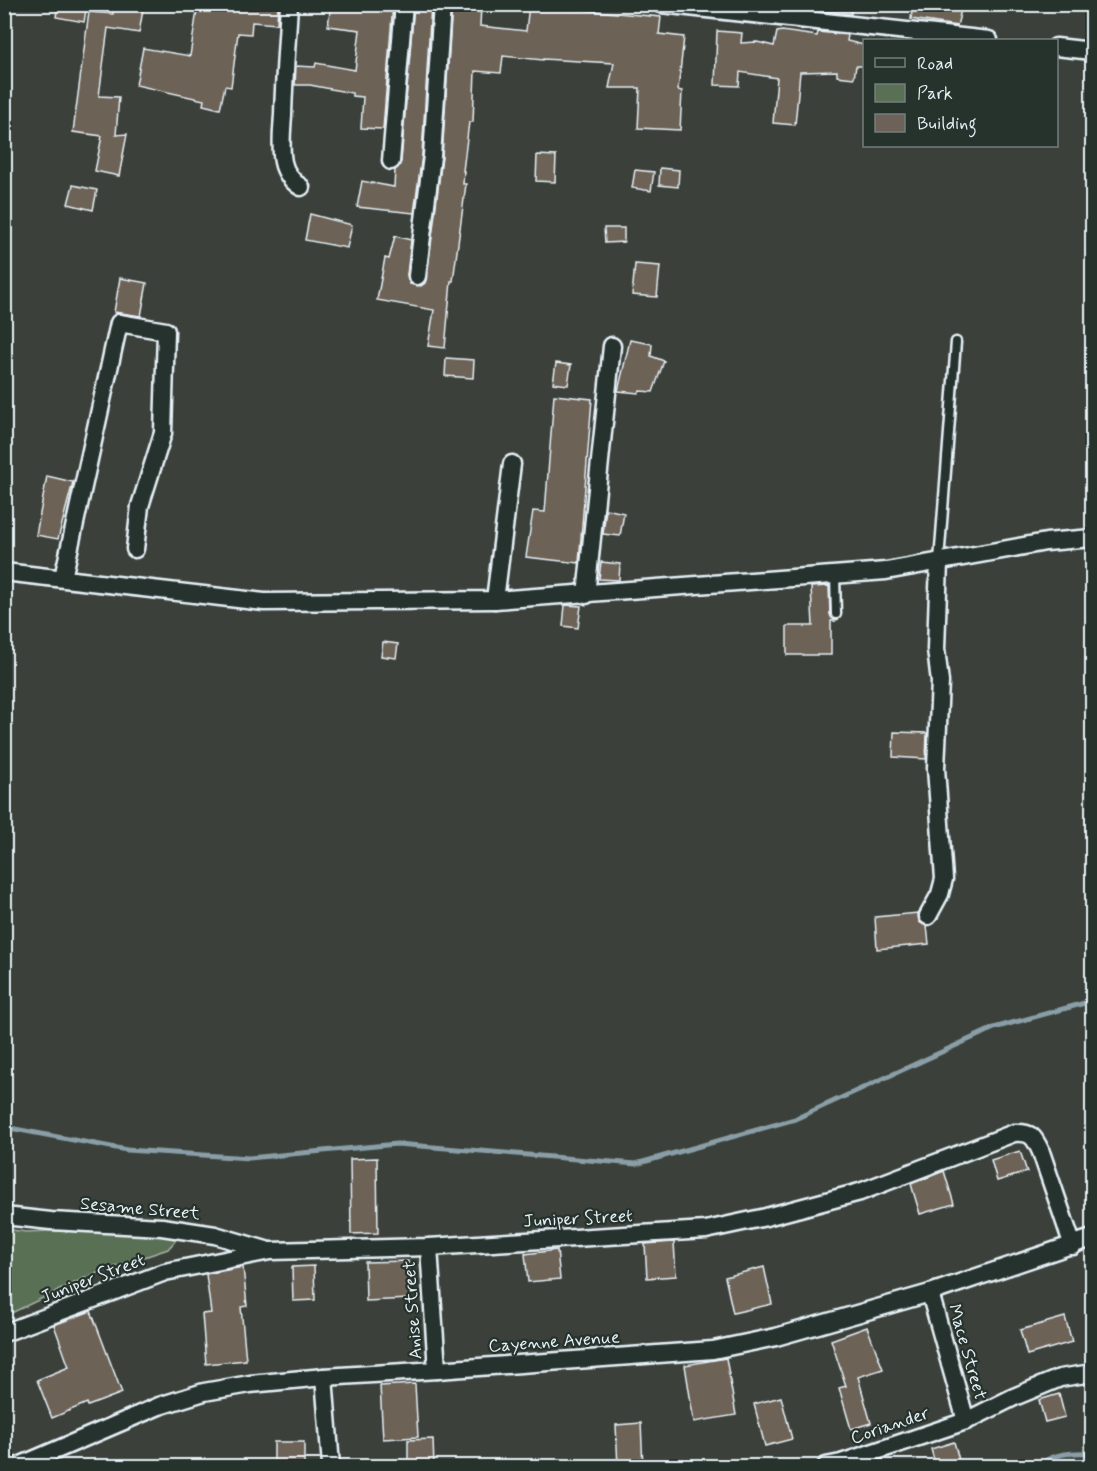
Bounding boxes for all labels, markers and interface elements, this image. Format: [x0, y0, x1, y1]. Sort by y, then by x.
legend [863, 39, 1058, 147]
text: Road [917, 52, 953, 76]
text: Park [917, 82, 953, 106]
text: Building [917, 112, 977, 138]
street label: Sesame Street [79, 1192, 201, 1226]
street label: Juniper Street [523, 1204, 634, 1234]
street label: Juniper Street [37, 1248, 149, 1310]
street label: Anise Street [398, 1260, 428, 1360]
street label: Mace Street [942, 1301, 992, 1403]
street label: Cayenne Avenue [487, 1325, 621, 1359]
street label: Coriander [848, 1401, 933, 1451]

